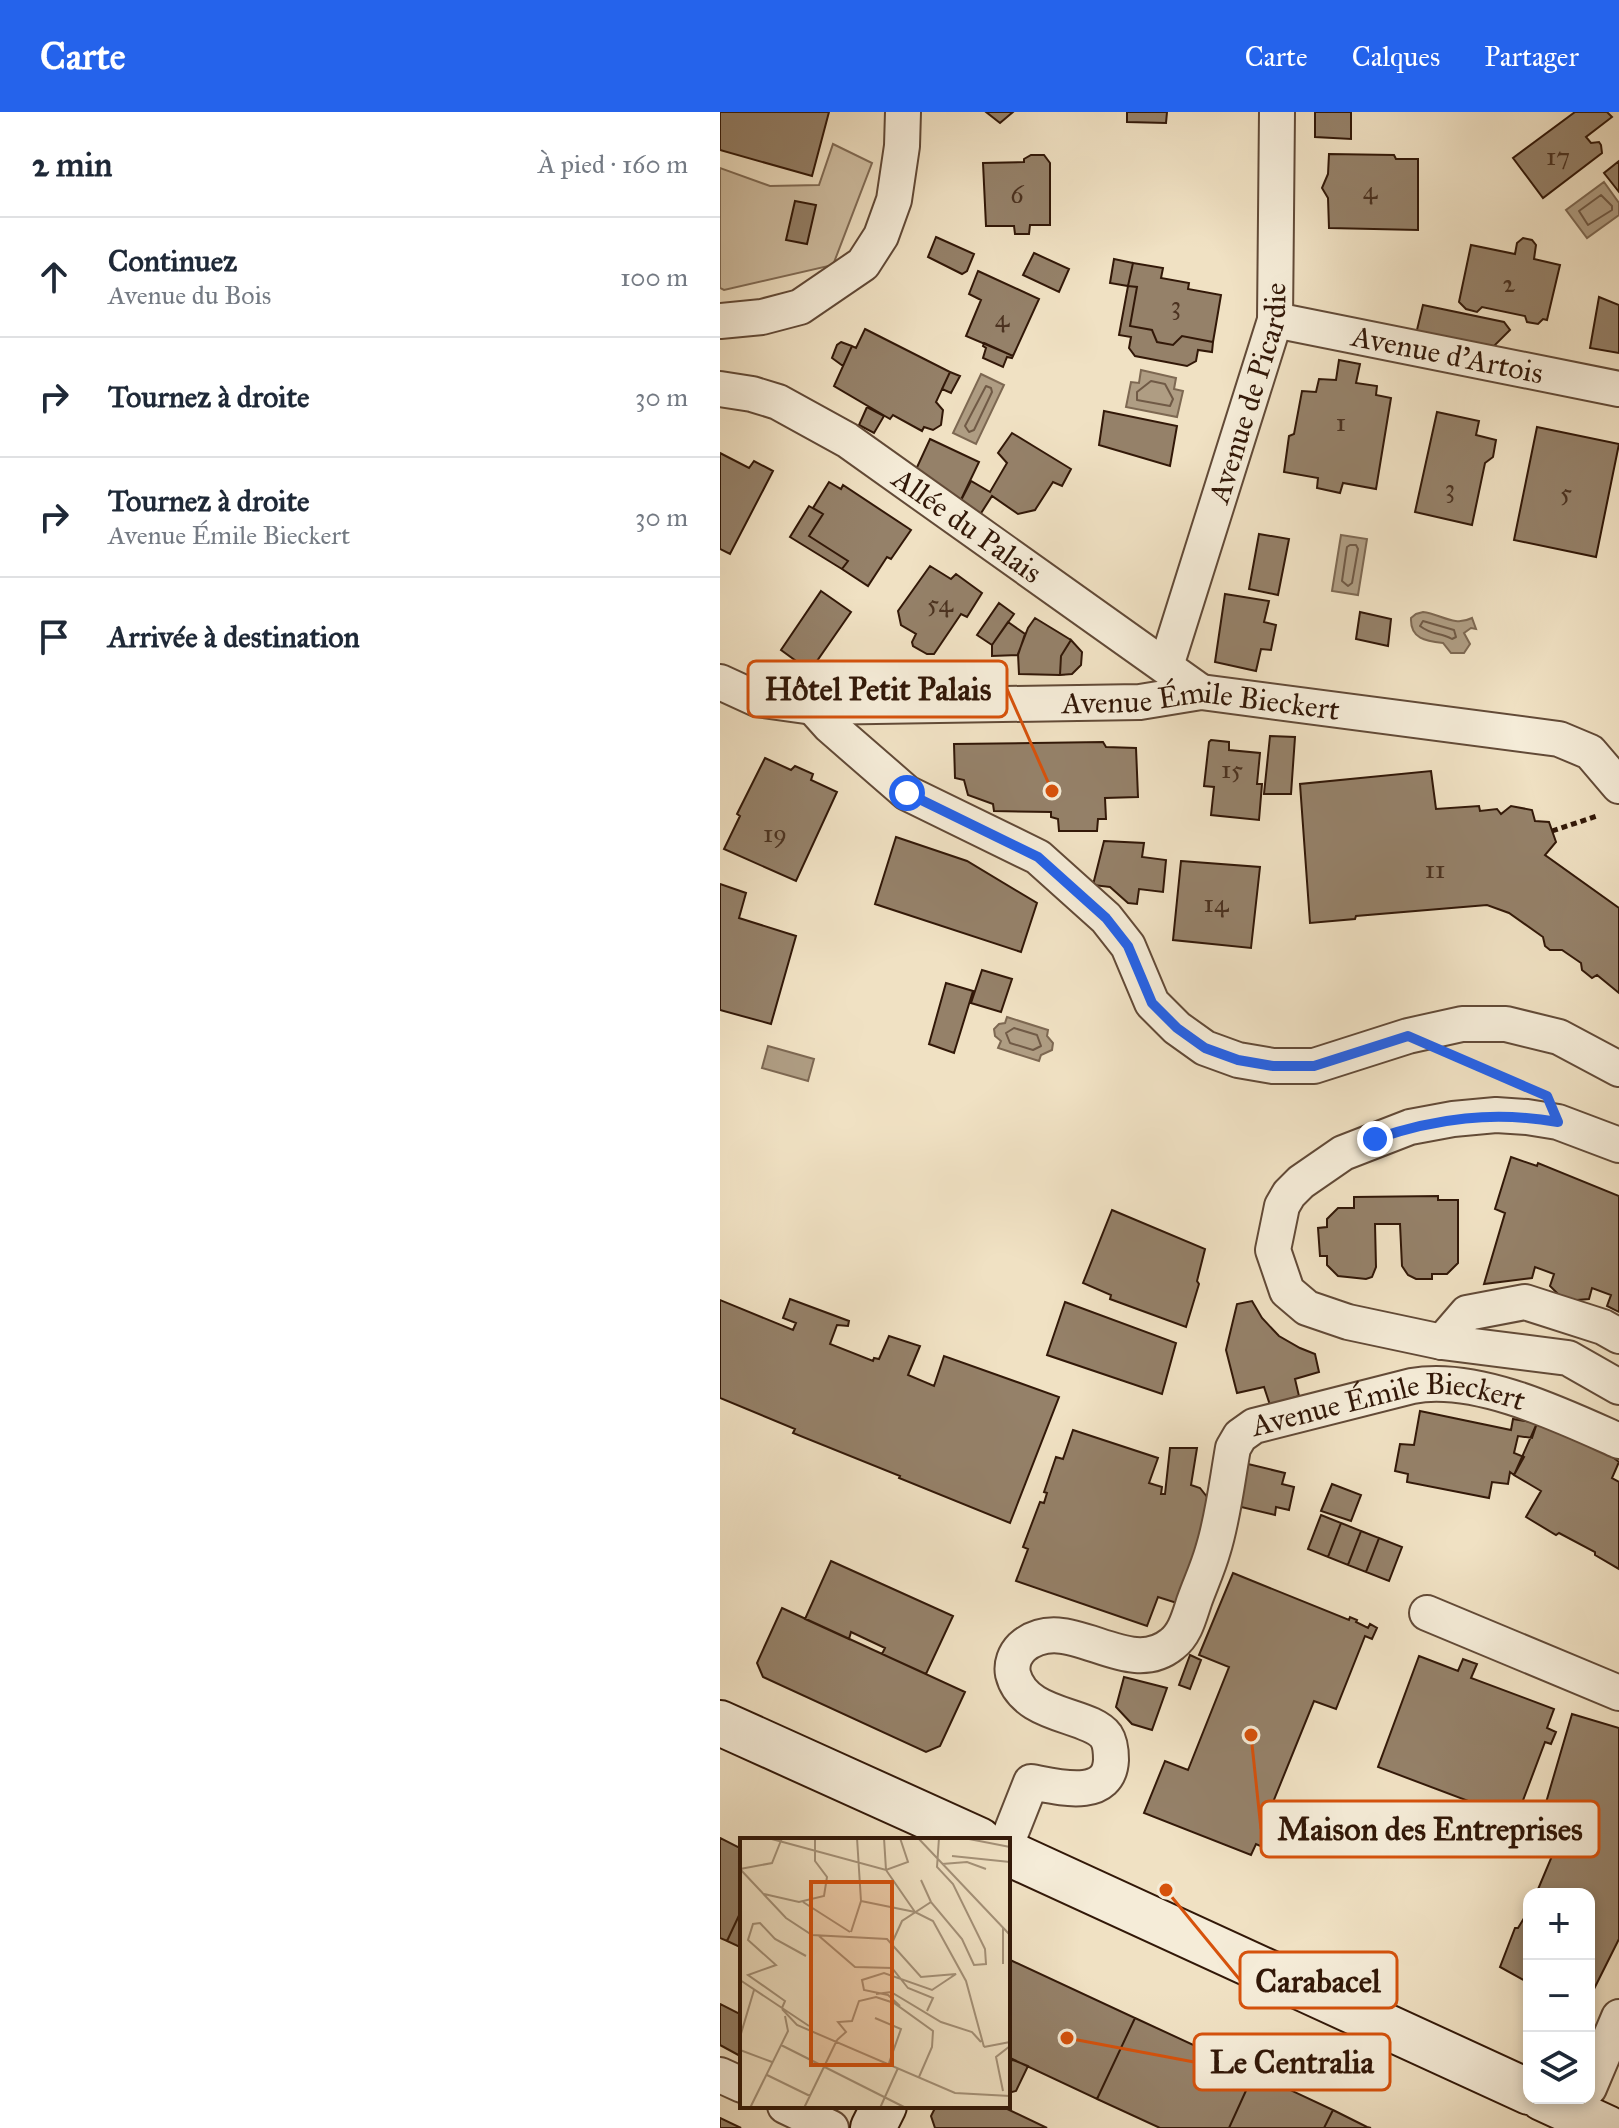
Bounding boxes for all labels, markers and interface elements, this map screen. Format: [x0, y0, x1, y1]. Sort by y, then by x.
text: Carte [40, 33, 125, 79]
text: Carte [1245, 39, 1308, 74]
text: Calques [1352, 39, 1440, 74]
text: Partager [1484, 39, 1579, 74]
house number: 17 [1546, 140, 1570, 172]
text: 2 min [32, 144, 112, 185]
text: À pied · 160 m [538, 148, 688, 180]
house number: 4 [1363, 174, 1378, 206]
house number: 6 [1010, 178, 1024, 210]
text: Continuez [108, 243, 237, 279]
icon: ahead [32, 255, 76, 299]
text: 100 m [620, 261, 688, 293]
house number: 2 [1503, 267, 1516, 299]
text: Avenue du Bois [108, 279, 271, 311]
street label: Avenue de Picardie [1200, 283, 1293, 509]
house number: 3 [1171, 289, 1181, 321]
house number: 4 [995, 302, 1010, 334]
street label: Avenue d'Artois [1347, 317, 1546, 391]
icon: right [32, 375, 76, 419]
text: Tournez à droite [108, 379, 310, 415]
text: 30 m [635, 381, 688, 413]
house number: 1 [1336, 406, 1346, 438]
street label: Allée du Palais [884, 459, 1049, 591]
house number: 3 [1445, 472, 1455, 504]
house number: 5 [1560, 476, 1572, 508]
text: Tournez à droite [108, 483, 310, 519]
icon: right [32, 495, 76, 539]
text: 30 m [635, 501, 688, 533]
text: Avenue Émile Bieckert [108, 519, 350, 551]
house number: 54 [927, 587, 953, 619]
icon: arrive [32, 615, 76, 659]
text: Arrivée à destination [108, 619, 360, 655]
callout: Hôtel Petit Palais [748, 661, 1007, 717]
text: Hôtel Petit Palais [765, 670, 992, 709]
street label: Avenue Émile Bieckert [1060, 674, 1342, 728]
house number: 15 [1221, 753, 1243, 785]
route start [889, 775, 925, 811]
house number: 19 [763, 817, 787, 849]
house number: 11 [1425, 853, 1445, 885]
house number: 14 [1204, 887, 1229, 919]
route end [1357, 1121, 1393, 1157]
street label: Avenue Émile Bieckert [1246, 1366, 1530, 1444]
callout: Maison des Entreprises [1261, 1801, 1599, 1857]
text: Maison des Entreprises [1277, 1810, 1583, 1849]
inset map [740, 1838, 1010, 2108]
map controls [1523, 1888, 1595, 2104]
button: + [1523, 1888, 1595, 1960]
callout: Carabacel [1240, 1952, 1397, 2008]
button: − [1523, 1960, 1595, 2032]
text: Carabacel [1255, 1962, 1382, 2001]
button: layers [1523, 2032, 1595, 2104]
callout: Le Centralia [1194, 2034, 1390, 2090]
text: Le Centralia [1210, 2043, 1375, 2082]

